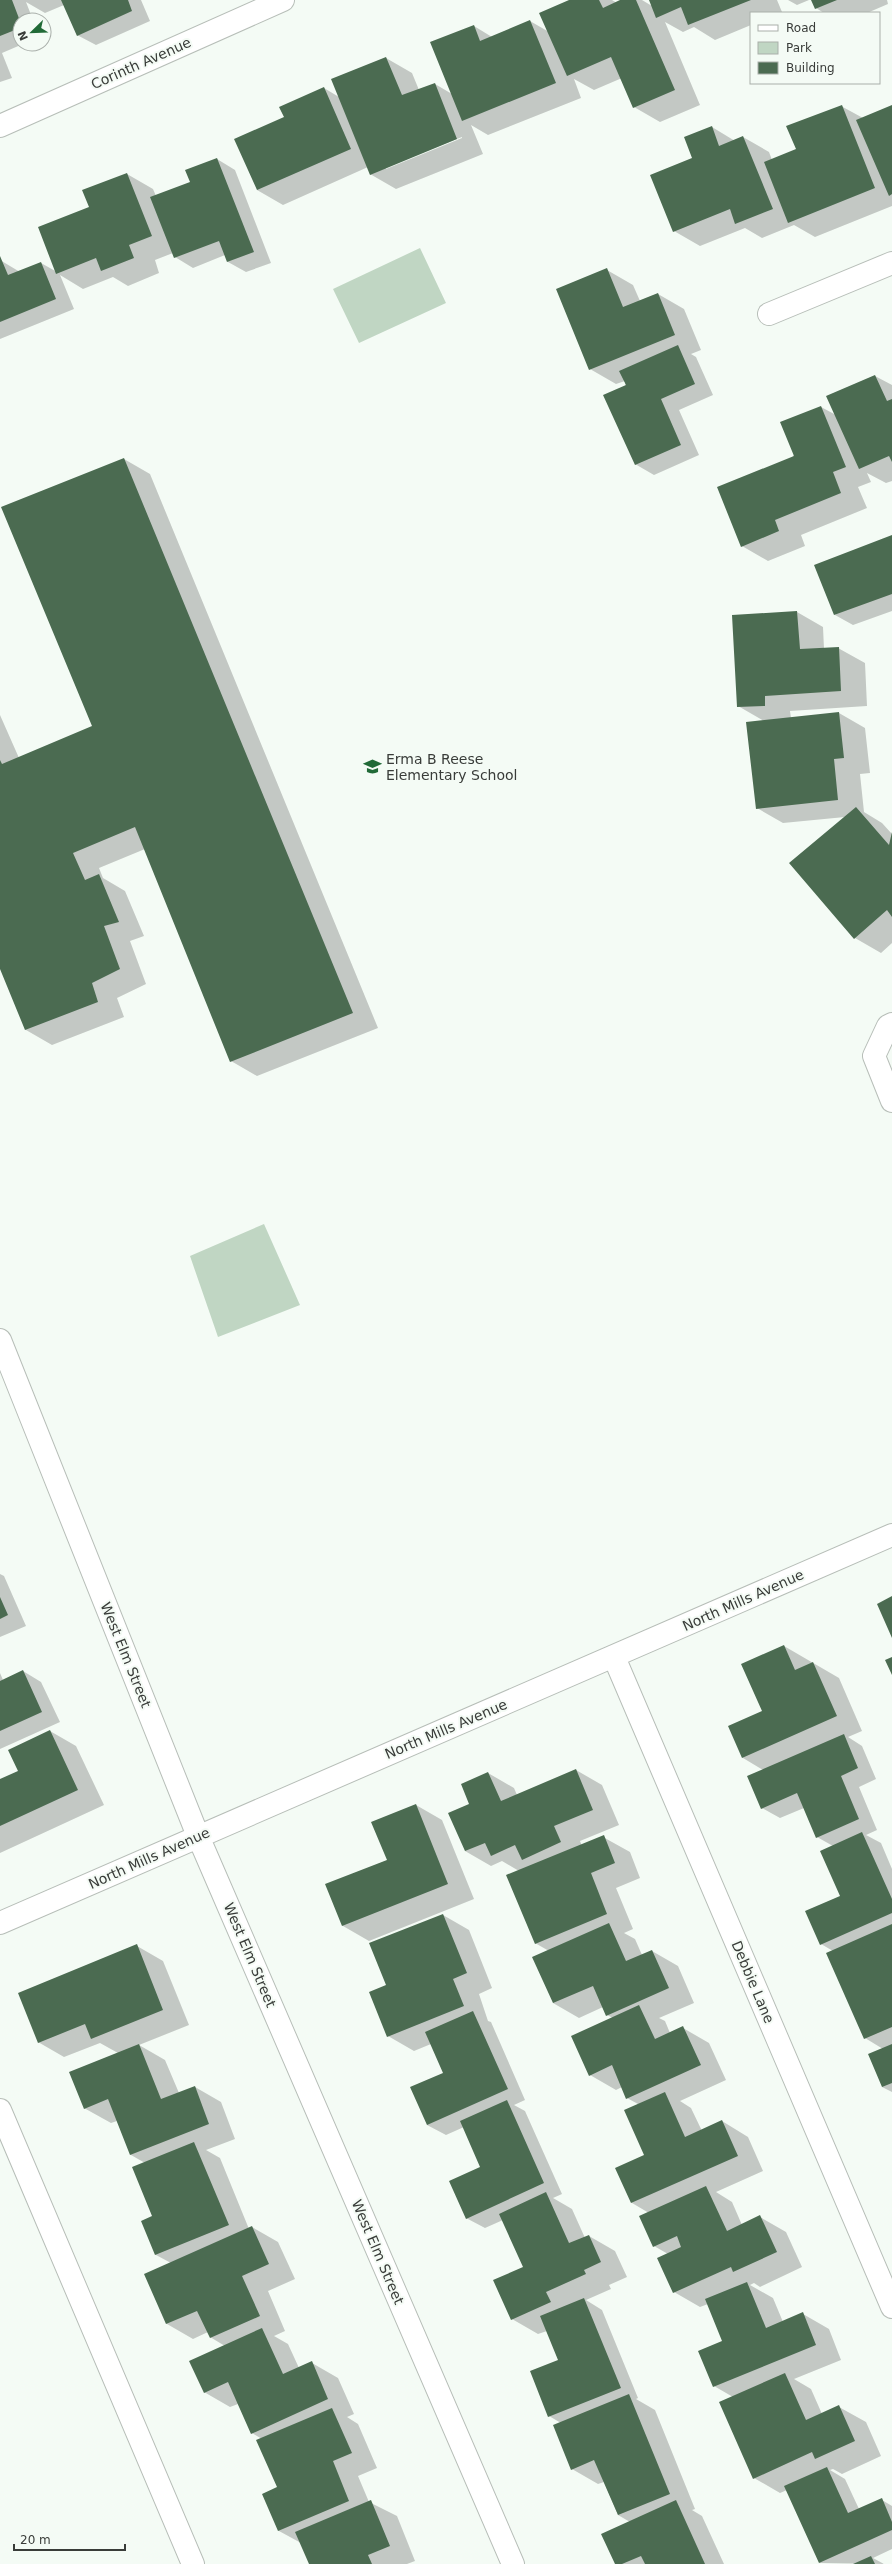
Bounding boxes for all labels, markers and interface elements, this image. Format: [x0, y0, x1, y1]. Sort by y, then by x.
north arrow [12, 12, 52, 52]
legend [750, 12, 880, 84]
text: Road [786, 21, 816, 35]
text: N [15, 29, 31, 42]
street label: Corinth Avenue [89, 34, 193, 92]
text: Park [786, 41, 812, 55]
text: Building [786, 61, 835, 75]
place label: Erma B Reese Elementary School [386, 751, 518, 783]
school or university icon: Erma B Reese Elementary School [363, 757, 383, 777]
street label: North Mills Avenue [680, 1566, 806, 1634]
street label: West Elm Street [98, 1600, 155, 1710]
street label: North Mills Avenue [383, 1696, 509, 1762]
street label: North Mills Avenue [86, 1824, 212, 1892]
street label: West Elm Street [221, 1900, 279, 2010]
street label: Debbie Lane [728, 1938, 778, 2026]
street label: West Elm Street [349, 2197, 407, 2307]
scale bar [14, 2526, 125, 2552]
text: 20 m [20, 2533, 51, 2547]

